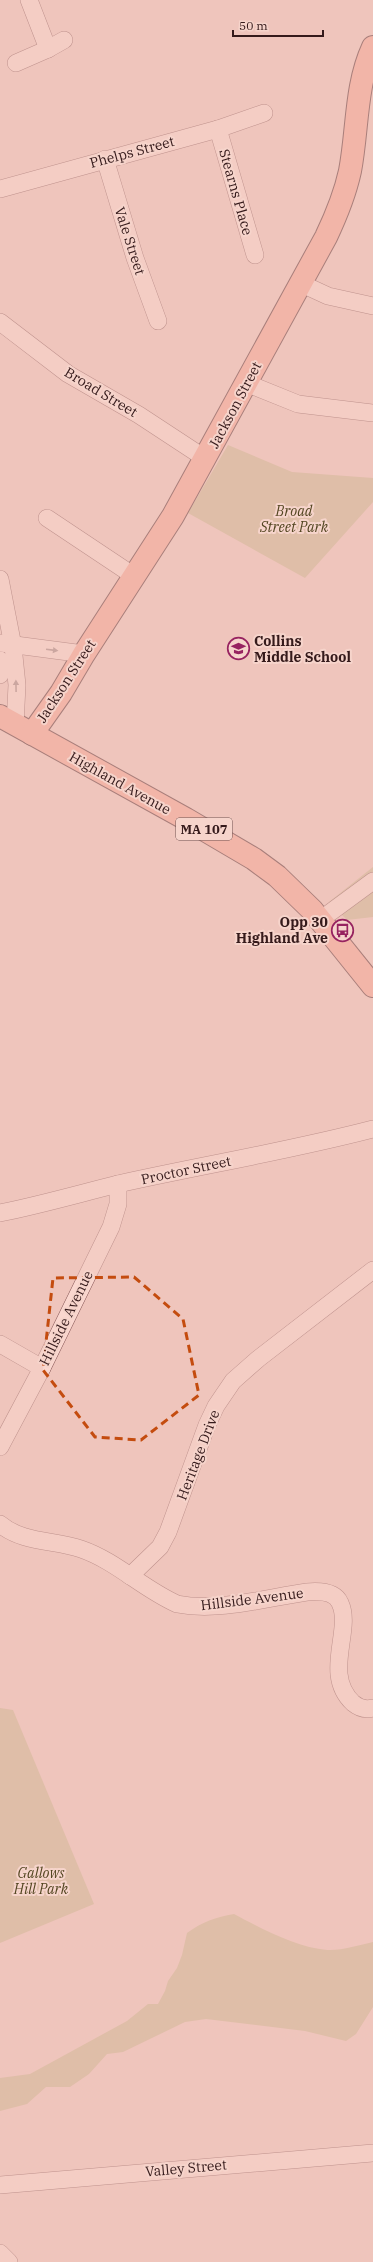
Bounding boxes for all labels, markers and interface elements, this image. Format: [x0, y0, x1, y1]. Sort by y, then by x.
scale bar [233, 12, 323, 38]
text: 50 m [239, 18, 268, 33]
street label: Phelps Street [88, 132, 176, 172]
street label: Stearns Place [215, 147, 257, 237]
street label: Vale Street [111, 205, 149, 277]
street label: Jackson Street [205, 359, 265, 451]
street label: Broad Street [61, 363, 141, 421]
park label: Broad Street Park [259, 502, 329, 536]
place label: Collins Middle School [254, 632, 352, 666]
street label: Jackson Street [32, 636, 100, 726]
school or university icon: Collins Middle School [225, 636, 251, 662]
one-way arrow [46, 647, 59, 653]
one-way arrow [13, 680, 20, 692]
street label: Highland Avenue [66, 748, 174, 818]
road number: MA 107 [176, 818, 232, 840]
place label: Opp 30 Highland Ave [236, 913, 328, 947]
bus stop icon: Opp 30 Highland Ave [330, 917, 356, 943]
street label: Proctor Street [139, 1152, 233, 1188]
street label: Hillside Avenue [35, 1268, 97, 1368]
street label: Heritage Drive [173, 1407, 223, 1503]
street label: Hillside Avenue [200, 1584, 304, 1614]
park label: Gallows Hill Park [13, 1864, 69, 1898]
street label: Valley Street [144, 2155, 228, 2181]

